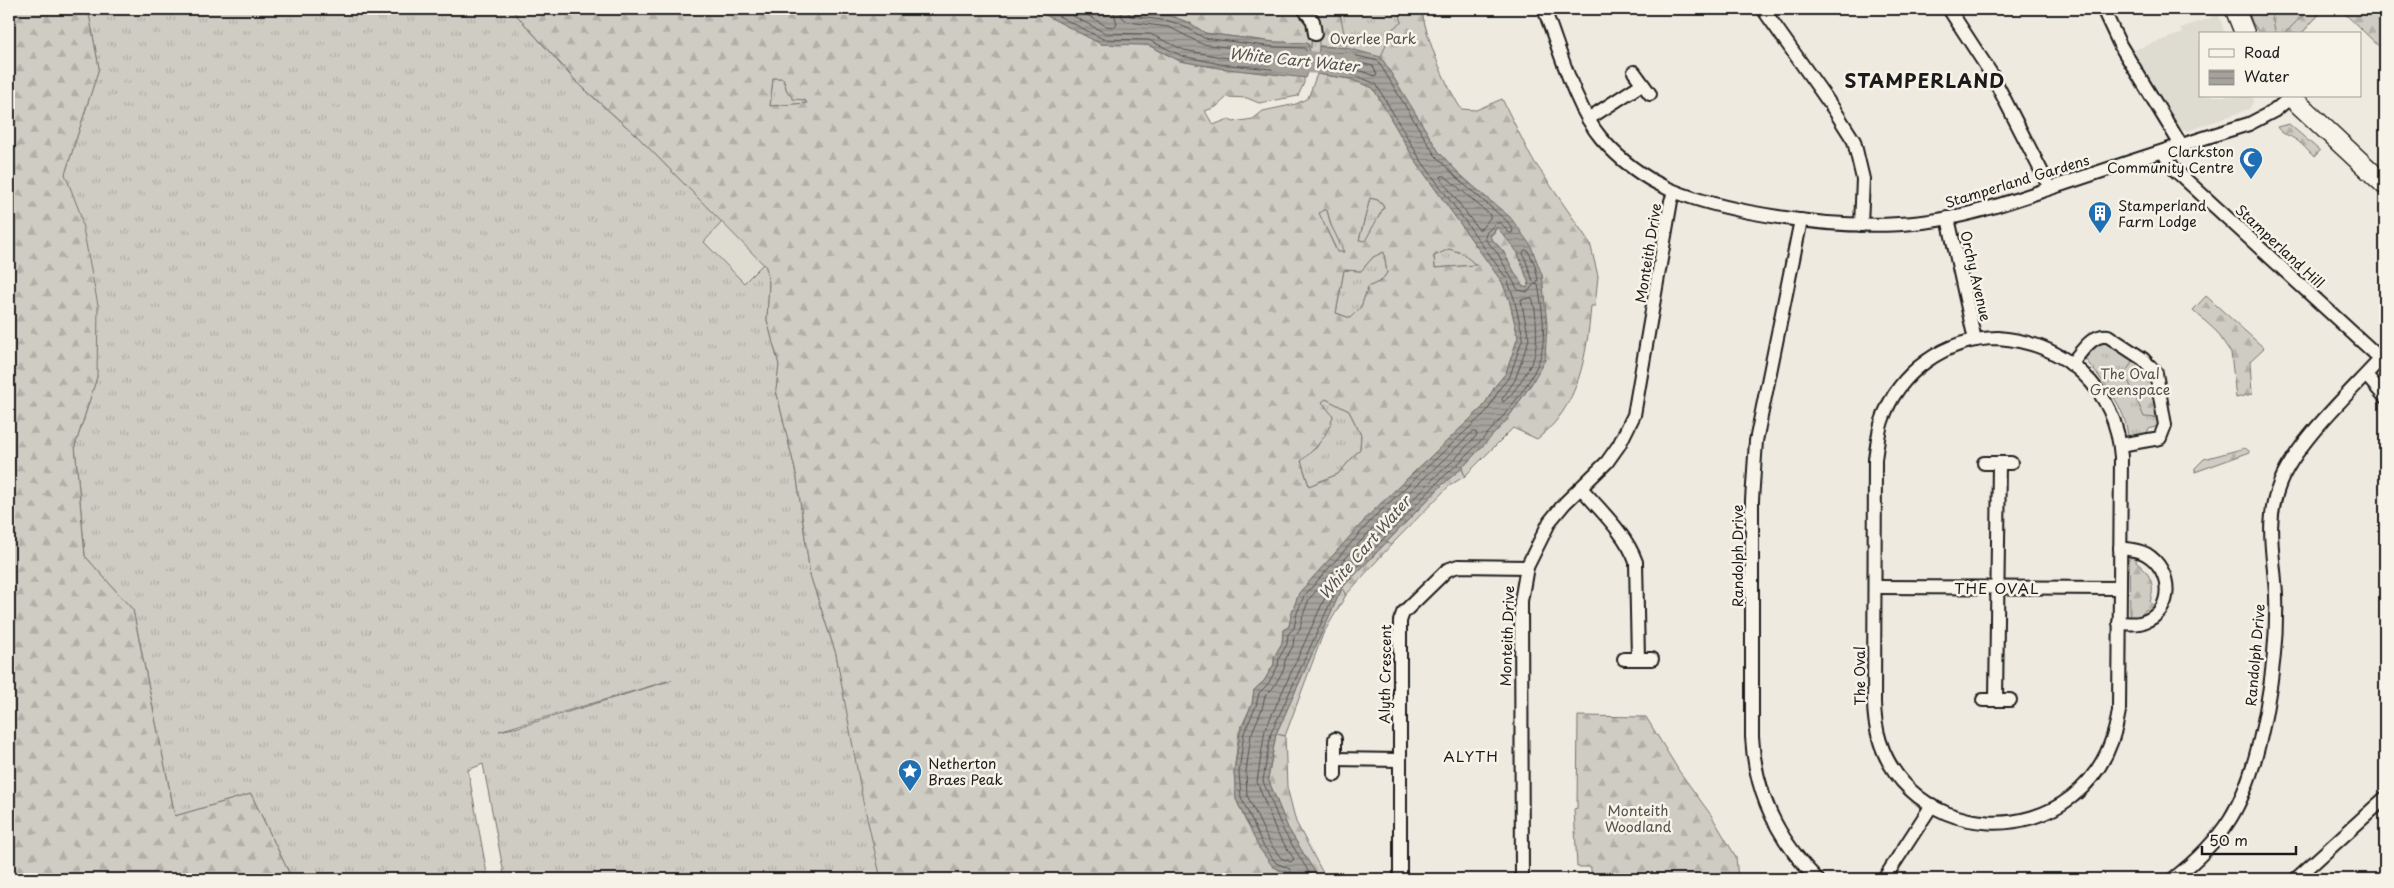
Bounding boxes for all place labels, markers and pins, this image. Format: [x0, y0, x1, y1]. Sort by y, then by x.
place label: Clarkston Community Centre [2107, 141, 2234, 178]
mosque icon: Clarkston Community Centre [2238, 146, 2264, 180]
place label: Stamperland Farm Lodge [2118, 195, 2207, 232]
building icon: Stamperland Farm Lodge [2087, 200, 2113, 234]
place label: Netherton Braes Peak [928, 753, 1004, 790]
place icon: Netherton Braes Peak [897, 758, 923, 792]

